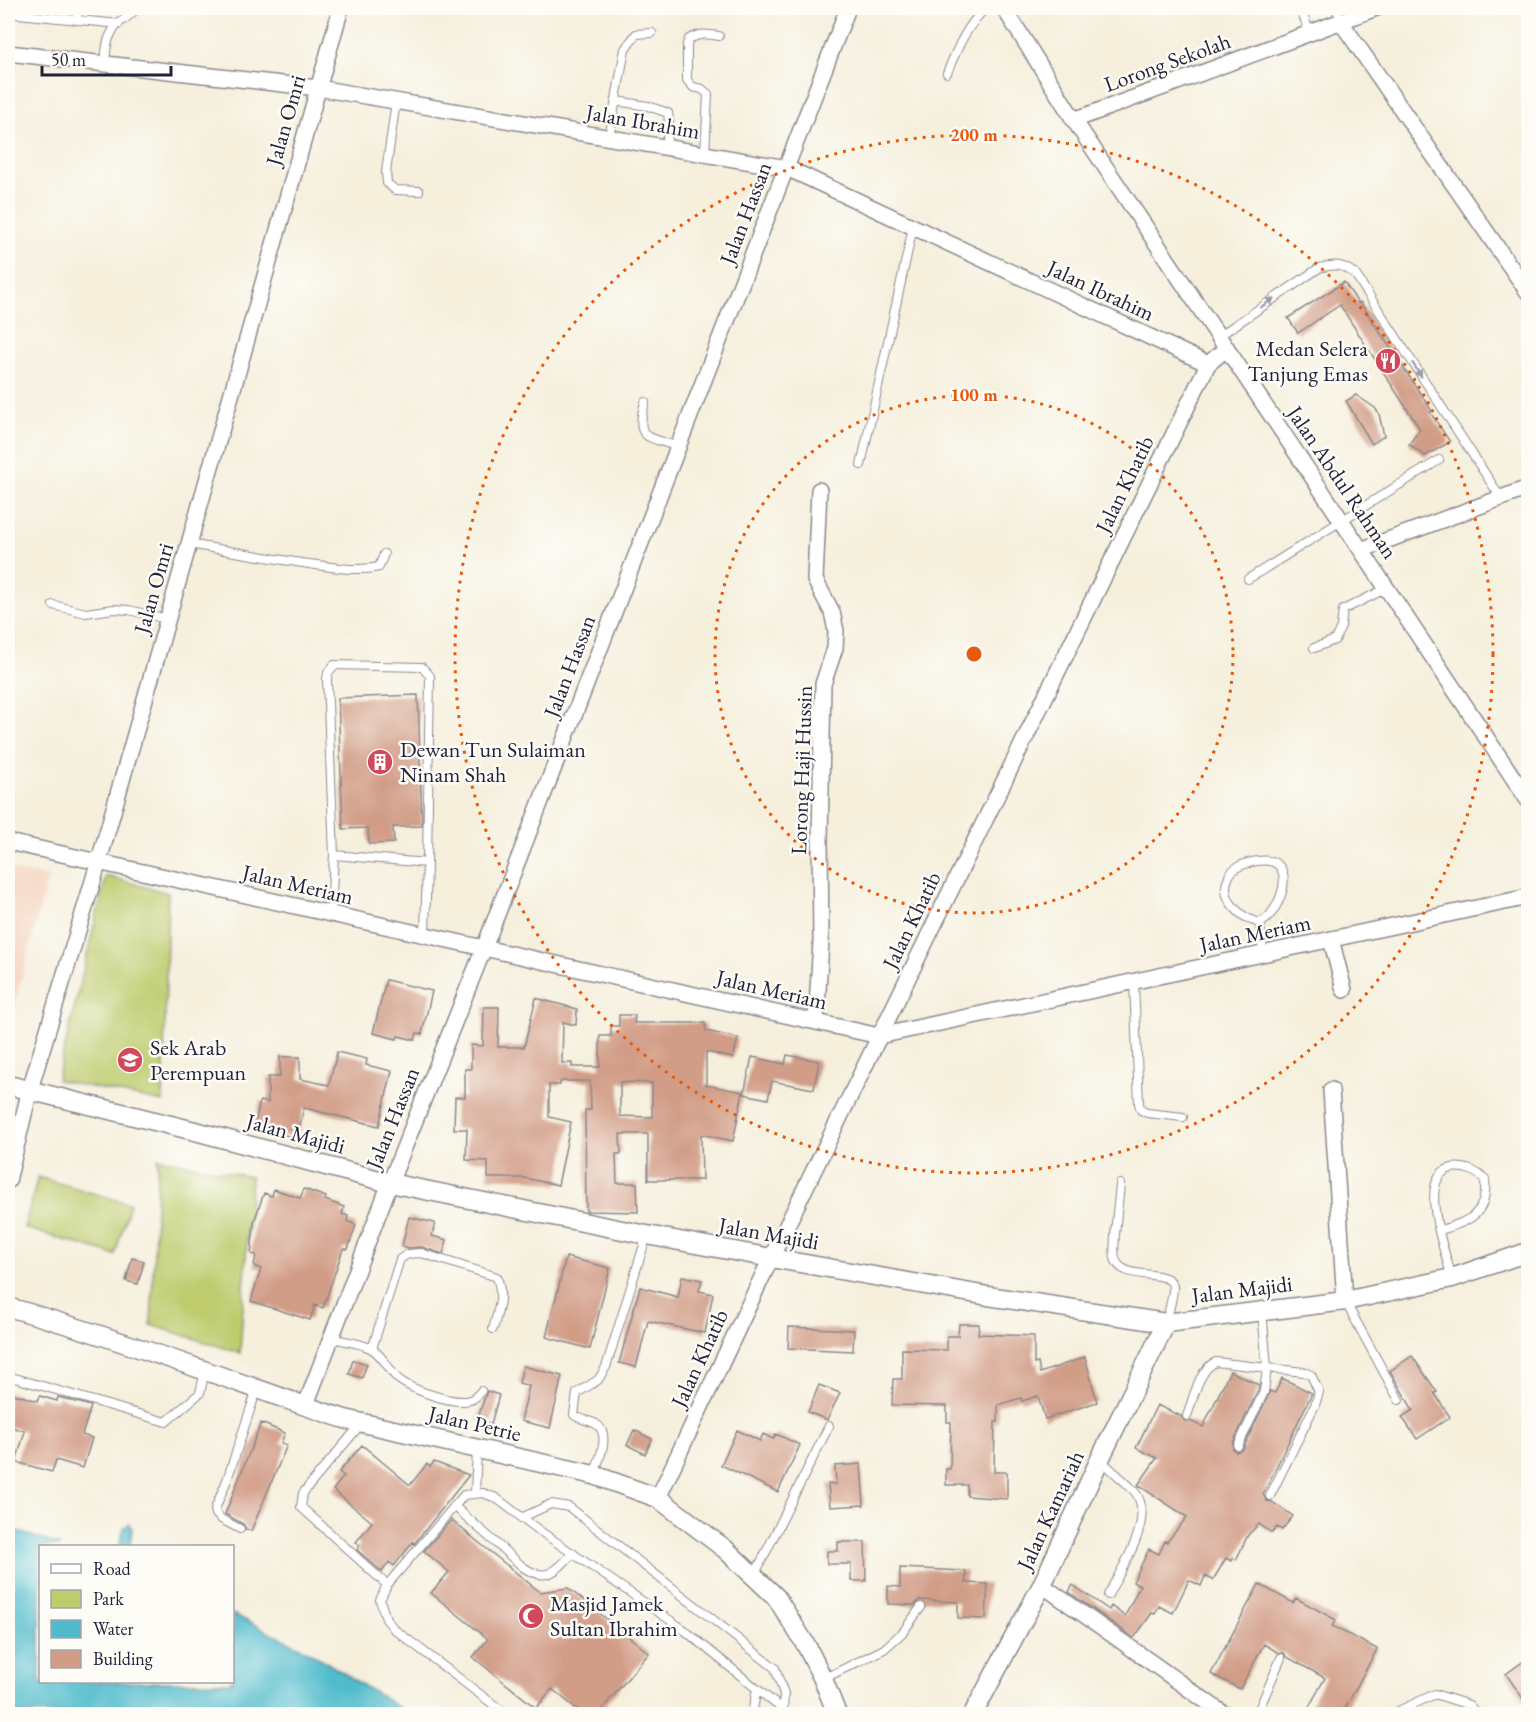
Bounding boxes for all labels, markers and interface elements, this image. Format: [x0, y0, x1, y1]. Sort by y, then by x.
street label: Lorong Sekolah [1100, 26, 1234, 99]
scale bar [42, 39, 171, 77]
text: 50 m [51, 48, 86, 71]
street label: Jalan Omri [258, 71, 312, 171]
street label: Jalan Ibrahim [582, 97, 702, 146]
text: 200 m [950, 123, 998, 146]
street label: Jalan Hassan [712, 157, 778, 270]
street label: Jalan Ibrahim [1041, 252, 1159, 328]
one-way arrow [1259, 298, 1276, 309]
place label: Medan Selera Tanjung Emas [1248, 334, 1368, 388]
restaurant icon: Medan Selera Tanjung Emas [1373, 346, 1403, 376]
one-way arrow [1411, 361, 1423, 377]
text: 100 m [950, 383, 998, 406]
street label: Jalan Abdul Rahman [1280, 398, 1405, 565]
street label: Jalan Khatib [1088, 431, 1161, 540]
street label: Jalan Omri [126, 539, 180, 639]
street label: Jalan Hassan [536, 610, 602, 723]
centre of rings [964, 644, 984, 664]
street label: Lorong Haji Hussin [784, 685, 819, 855]
place label: Dewan Tun Sulaiman Ninam Shah [400, 735, 586, 789]
building icon: Dewan Tun Sulaiman Ninam Shah [365, 747, 395, 777]
street label: Jalan Meriam [238, 857, 356, 911]
street label: Jalan Khatib [875, 867, 948, 976]
street label: Jalan Meriam [1195, 908, 1313, 960]
street label: Jalan Meriam [712, 962, 830, 1016]
place label: Sek Arab Perempuan [150, 1033, 246, 1087]
school or university icon: Sek Arab Perempuan [115, 1045, 145, 1075]
street label: Jalan Hassan [358, 1063, 426, 1175]
street label: Jalan Majidi [241, 1106, 348, 1161]
street label: Jalan Majidi [715, 1210, 821, 1257]
street label: Jalan Majidi [1188, 1269, 1294, 1310]
street label: Jalan Khatib [663, 1304, 735, 1414]
street label: Jalan Petrie [424, 1398, 524, 1448]
street label: Jalan Kamariah [1009, 1446, 1091, 1577]
legend [39, 1545, 234, 1683]
text: Road [93, 1557, 132, 1580]
text: Park [93, 1587, 124, 1610]
place label: Masjid Jamek Sultan Ibrahim [550, 1589, 678, 1643]
mosque icon: Masjid Jamek Sultan Ibrahim [516, 1601, 546, 1631]
text: Water [93, 1617, 134, 1640]
text: Building [93, 1647, 153, 1670]

